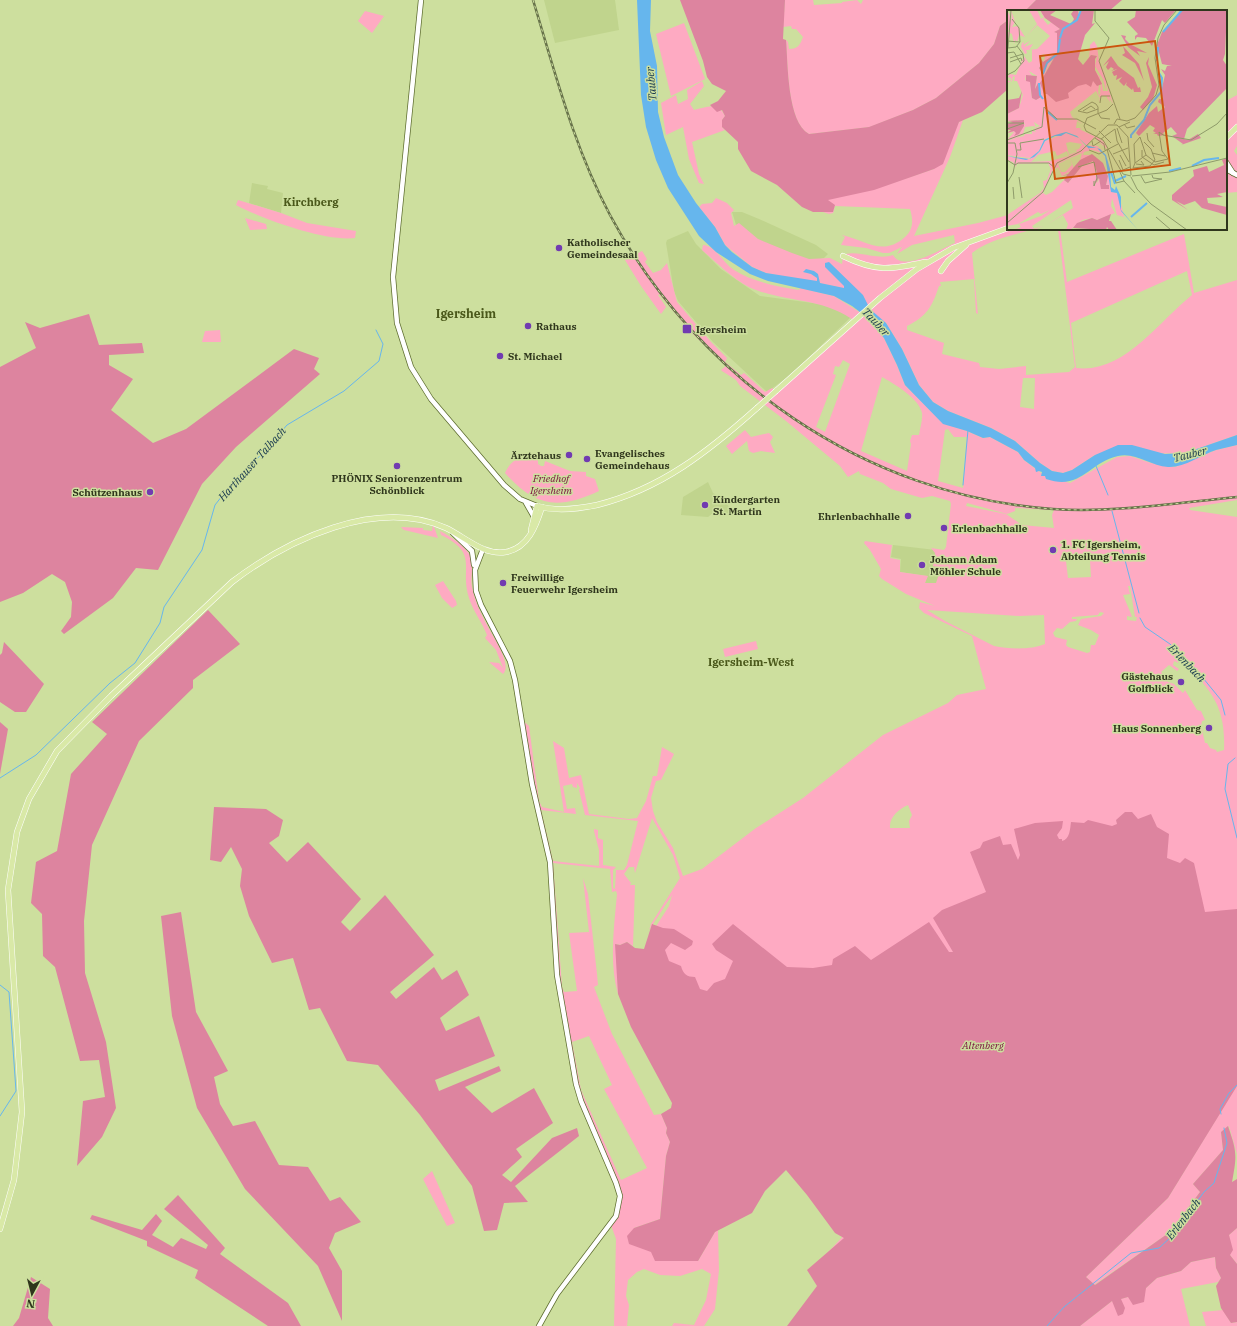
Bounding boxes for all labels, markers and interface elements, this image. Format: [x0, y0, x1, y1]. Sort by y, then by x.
inset map [1007, 10, 1227, 230]
water label: Tauber [642, 65, 659, 101]
district label: Kirchberg [283, 195, 339, 209]
place label: Katholischer Gemeindesaal [567, 236, 638, 261]
marker: Katholischer Gemeindesaal [554, 243, 564, 253]
water label: Tauber [859, 305, 893, 340]
district label: Igersheim [436, 306, 497, 321]
place label: Rathaus [536, 320, 577, 333]
marker: Rathaus [523, 321, 533, 331]
marker: Igersheim [681, 323, 693, 335]
place label: Igersheim [696, 323, 747, 336]
place label: St. Michael [508, 350, 562, 363]
marker: St. Michael [495, 351, 505, 361]
water label: Harthauser Talbach [214, 424, 289, 505]
water label: Tauber [1172, 443, 1209, 465]
place label: Evangelisches Gemeindehaus [595, 447, 670, 472]
place label: Ärztehaus [511, 449, 561, 462]
marker: Ärztehaus [564, 450, 574, 460]
marker: Evangelisches Gemeindehaus [582, 454, 592, 464]
marker: PHÖNIX Seniorenzentrum Schönblick [392, 461, 402, 471]
place label: PHÖNIX Seniorenzentrum Schönblick [331, 472, 463, 497]
park label: Friedhof Igersheim [529, 472, 572, 497]
place label: Schützenhaus [73, 486, 142, 499]
marker: Schützenhaus [145, 487, 155, 497]
place label: Kindergarten St. Martin [713, 493, 780, 518]
marker: Kindergarten St. Martin [700, 500, 710, 510]
place label: Ehrlenbachhalle [818, 510, 900, 523]
marker: Ehrlenbachhalle [903, 511, 913, 521]
place label: Erlenbachhalle [952, 522, 1028, 535]
marker: Erlenbachhalle [939, 523, 949, 533]
place label: 1. FC Igersheim, Abteilung Tennis [1061, 538, 1145, 563]
marker: 1. FC Igersheim, Abteilung Tennis [1048, 545, 1058, 555]
place label: Johann Adam Möhler Schule [930, 553, 1001, 578]
marker: Johann Adam Möhler Schule [917, 560, 927, 570]
place label: Freiwillige Feuerwehr Igersheim [511, 571, 618, 596]
marker: Freiwillige Feuerwehr Igersheim [498, 578, 508, 588]
water label: Erlenbach [1165, 640, 1209, 685]
district label: Igersheim-West [708, 655, 794, 669]
place label: Gästehaus Golfblick [1121, 670, 1174, 695]
marker: Gästehaus Golfblick [1176, 677, 1186, 687]
place label: Haus Sonnenberg [1113, 722, 1201, 735]
marker: Haus Sonnenberg [1204, 723, 1214, 733]
park label: Altenberg [961, 1039, 1004, 1052]
water label: Erlenbach [1162, 1196, 1203, 1243]
north arrow [12, 1274, 52, 1314]
text: N [25, 1296, 36, 1311]

